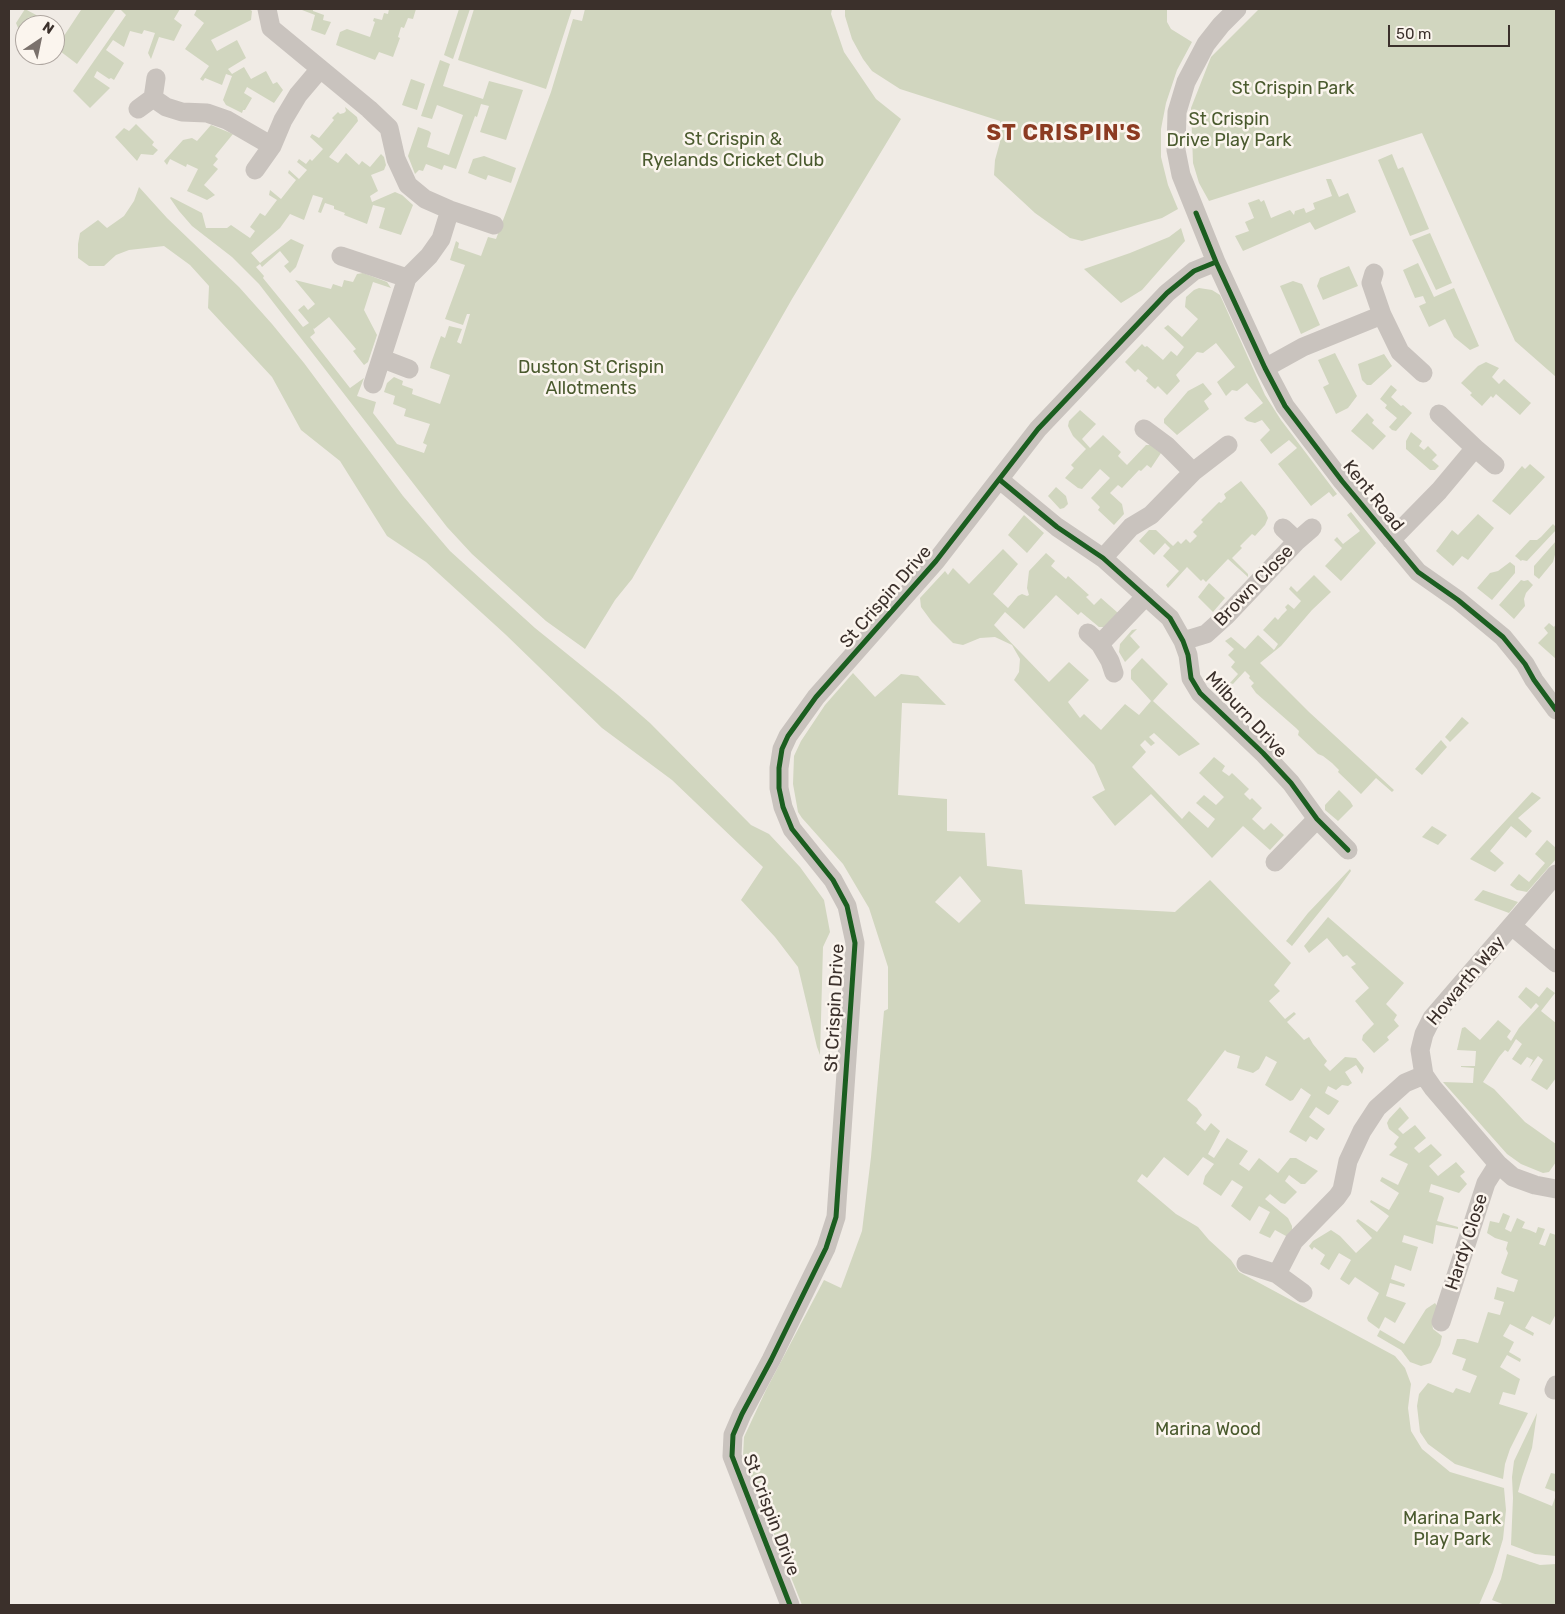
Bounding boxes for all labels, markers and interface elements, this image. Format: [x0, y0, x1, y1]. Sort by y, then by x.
north arrow [15, 15, 65, 65]
scale bar [1390, 15, 1512, 47]
text: N [39, 18, 57, 38]
text: 50 m [1396, 25, 1431, 43]
park label: St Crispin Park [1232, 78, 1354, 100]
park label: St Crispin Drive Play Park [1166, 109, 1292, 152]
district label: ST CRISPIN'S [985, 121, 1143, 147]
park label: St Crispin & Ryelands Cricket Club [642, 129, 824, 172]
park label: Duston St Crispin Allotments [518, 357, 664, 399]
street label: Kent Road [1338, 456, 1408, 536]
street label: St Crispin Drive [836, 541, 936, 653]
street label: Brown Close [1210, 541, 1298, 631]
street label: Milburn Drive [1201, 667, 1291, 763]
street label: Howarth Way [1422, 932, 1510, 1030]
street label: St Crispin Drive [821, 943, 849, 1073]
street label: Hardy Close [1441, 1191, 1493, 1293]
park label: Marina Wood [1155, 1419, 1261, 1441]
street label: St Crispin Drive [738, 1451, 804, 1579]
park label: Marina Park Play Park [1403, 1508, 1501, 1550]

